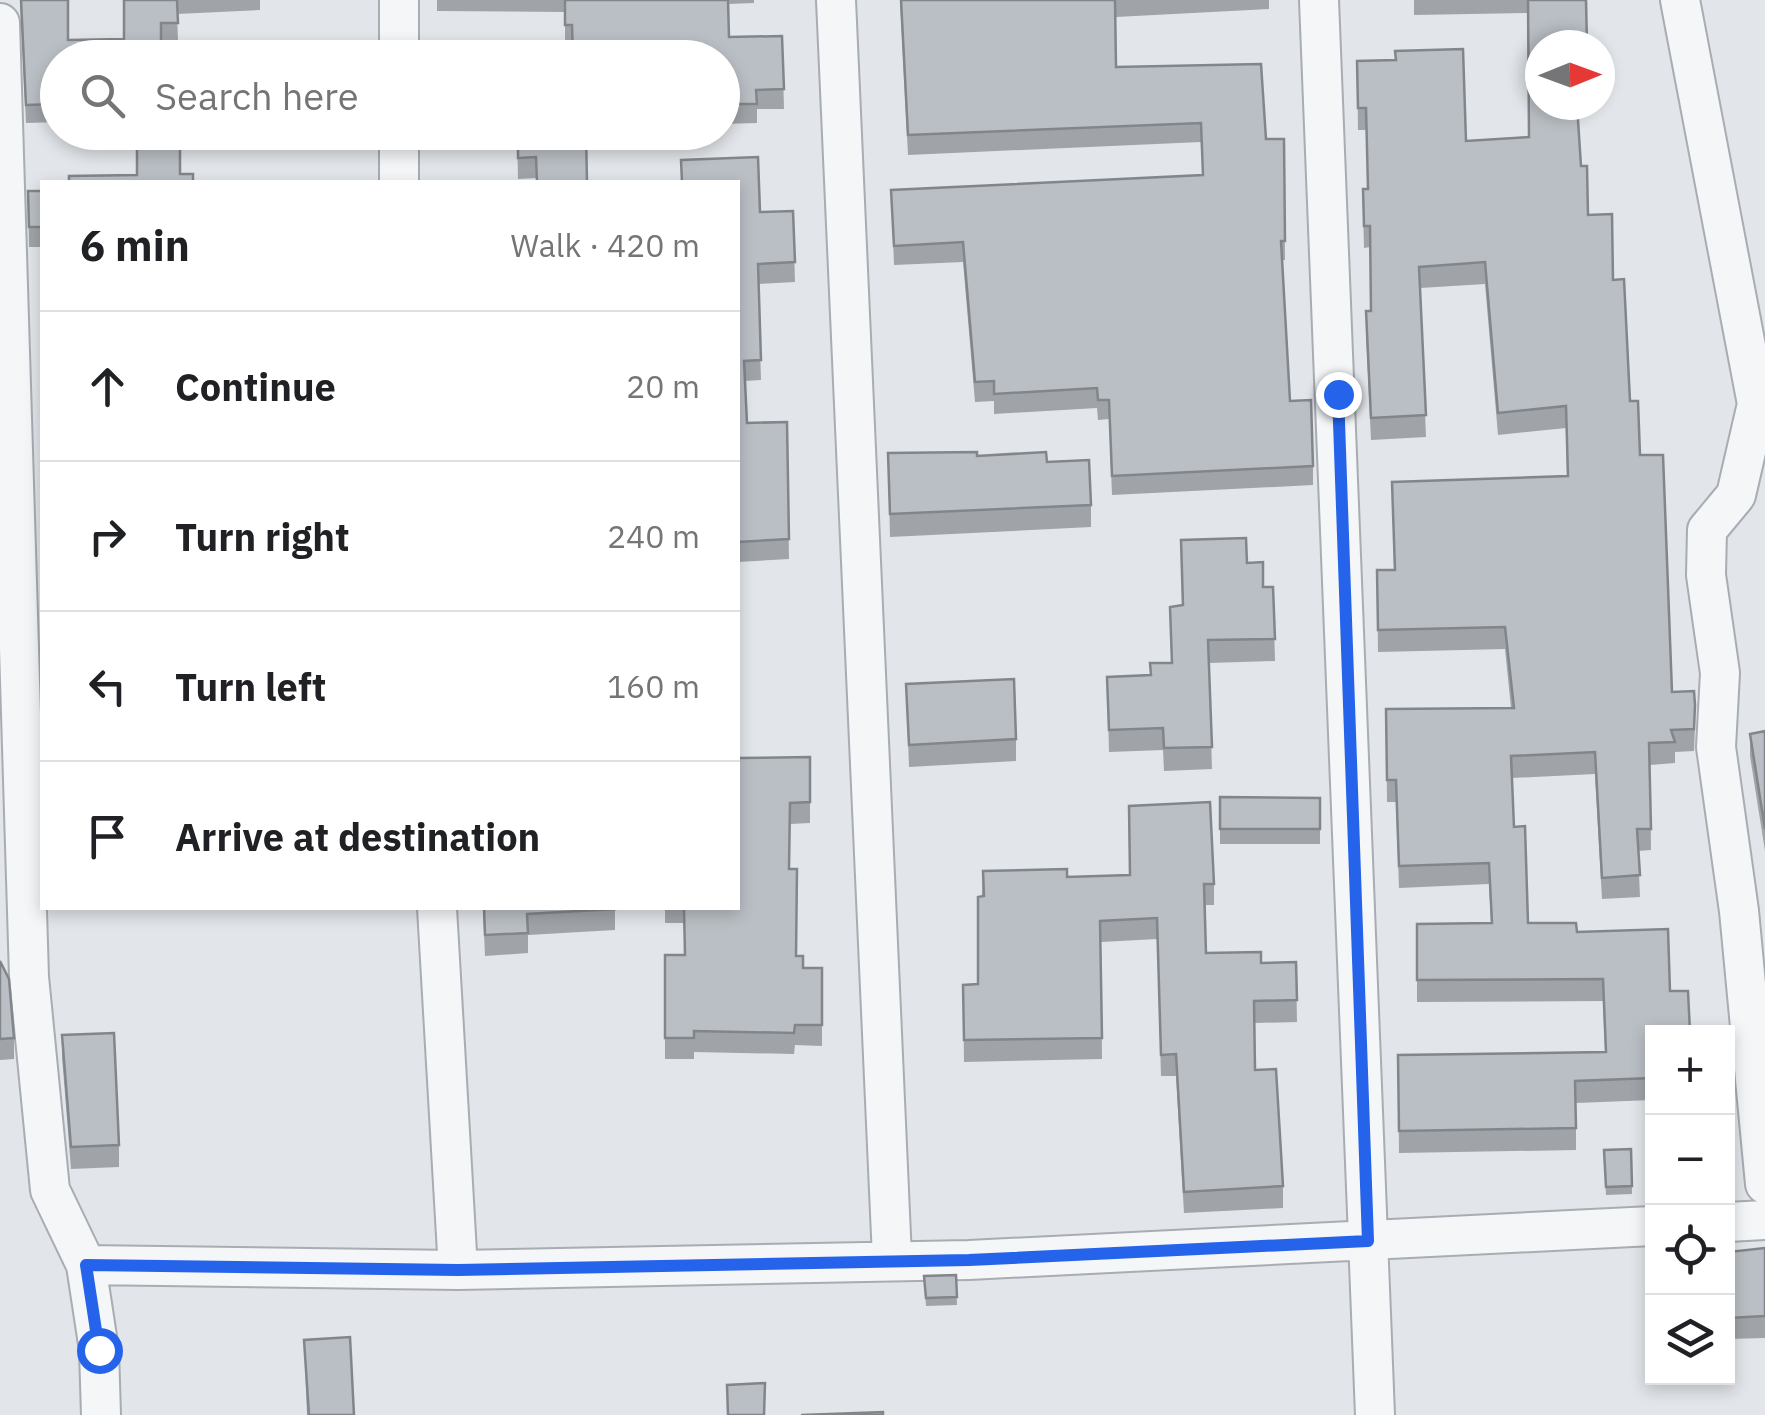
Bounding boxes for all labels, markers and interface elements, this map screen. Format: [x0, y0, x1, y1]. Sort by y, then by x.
north arrow [1525, 30, 1615, 120]
search box [40, 40, 740, 150]
icon: search [75, 68, 130, 123]
text: Search here [155, 71, 359, 120]
text: 6 min [80, 218, 190, 273]
text: Walk · 420 m [511, 224, 700, 266]
icon: ahead [80, 359, 135, 414]
text: Continue [175, 362, 336, 411]
text: 20 m [626, 365, 700, 407]
route end [1316, 372, 1362, 418]
icon: right [80, 509, 135, 564]
text: Turn right [175, 512, 350, 561]
text: 240 m [607, 515, 700, 557]
icon: left [80, 659, 135, 714]
text: Turn left [175, 662, 326, 711]
text: 160 m [607, 665, 700, 707]
icon: arrive [80, 809, 135, 864]
text: Arrive at destination [175, 812, 540, 861]
map controls [1645, 1025, 1735, 1385]
button: + [1645, 1025, 1735, 1115]
button: − [1645, 1115, 1735, 1205]
button: locate [1645, 1205, 1735, 1295]
button: layers [1645, 1295, 1735, 1385]
route start [77, 1328, 123, 1374]

